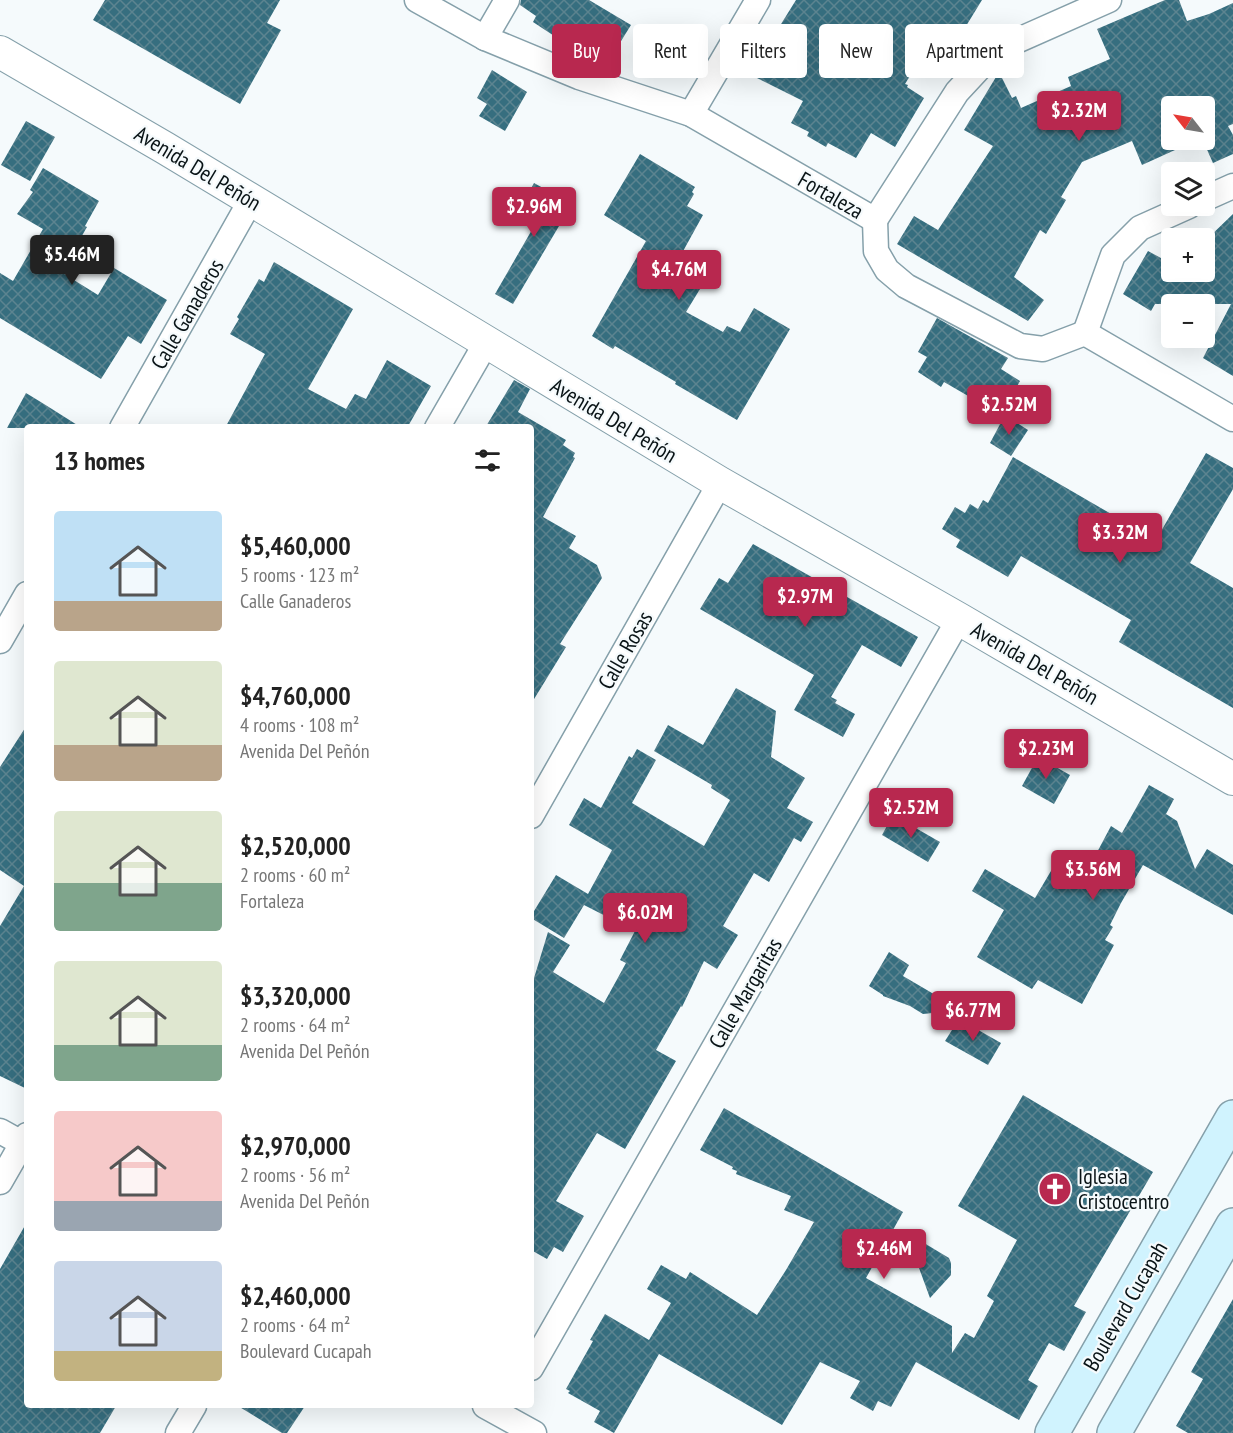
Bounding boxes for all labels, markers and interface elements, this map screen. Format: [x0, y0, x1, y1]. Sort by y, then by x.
chip: Buy [552, 24, 621, 78]
chip: Rent [633, 24, 708, 78]
chip: Filters [720, 24, 807, 78]
chip: New [819, 24, 893, 78]
chip: Apartment [905, 24, 1024, 78]
pin: $2.32M [1030, 91, 1128, 142]
north arrow [1161, 96, 1215, 150]
map controls [1161, 96, 1215, 348]
text: $2.32M [1051, 97, 1107, 123]
street label: Avenida Del Peñón [130, 119, 266, 217]
button: layers [1161, 162, 1215, 216]
street label: Fortaleza [793, 165, 869, 225]
pin: $2.96M [485, 187, 583, 238]
text: $2.96M [506, 193, 562, 219]
button: + [1161, 228, 1215, 282]
pin: $5.46M [23, 235, 121, 286]
text: $5.46M [44, 241, 100, 267]
pin: $4.76M [630, 250, 728, 301]
street label: Calle Ganaderos [144, 254, 230, 374]
text: $4.76M [651, 256, 707, 282]
button: − [1161, 294, 1215, 348]
street label: Avenida Del Peñón [546, 371, 682, 469]
pin: $2.52M [960, 385, 1058, 436]
text: $2.52M [981, 391, 1037, 417]
text: 13 homes [54, 444, 145, 477]
icon: filters [471, 444, 504, 477]
pin: $3.32M [1071, 513, 1169, 564]
text: $3.32M [1092, 519, 1148, 545]
text: $5,460,000 [240, 529, 351, 562]
icon: home [102, 535, 174, 607]
text: 5 rooms · 123 m² [240, 562, 359, 588]
pin: $2.97M [756, 577, 854, 628]
text: $2.97M [777, 583, 833, 609]
text: Calle Ganaderos [240, 588, 351, 614]
street label: Calle Rosas [592, 606, 658, 694]
street label: Avenida Del Peñón [966, 615, 1104, 711]
text: $4,760,000 [240, 679, 351, 712]
icon: home [102, 685, 174, 757]
text: 4 rooms · 108 m² [240, 712, 359, 738]
pin: $2.23M [997, 729, 1095, 780]
text: $2.23M [1018, 735, 1074, 761]
text: Avenida Del Peñón [240, 738, 369, 764]
pin: $2.52M [862, 788, 960, 839]
text: $2.52M [883, 794, 939, 820]
text: $2,520,000 [240, 829, 351, 862]
icon: home [102, 835, 174, 907]
pin: $3.56M [1044, 850, 1142, 901]
text: $3.56M [1065, 856, 1121, 882]
text: 2 rooms · 60 m² [240, 862, 350, 888]
text: Fortaleza [240, 888, 304, 914]
pin: $6.02M [596, 893, 694, 944]
text: $6.02M [617, 899, 673, 925]
street label: Calle Margaritas [702, 933, 788, 1053]
text: $3,320,000 [240, 979, 351, 1012]
icon: home [102, 985, 174, 1057]
pin: $6.77M [924, 991, 1022, 1042]
text: $6.77M [945, 997, 1001, 1023]
text: 2 rooms · 64 m² [240, 1012, 350, 1038]
text: Avenida Del Peñón [240, 1038, 369, 1064]
text: $2,970,000 [240, 1129, 351, 1162]
icon: home [102, 1135, 174, 1207]
text: 2 rooms · 56 m² [240, 1162, 350, 1188]
place label: Iglesia Cristocentro [1078, 1162, 1169, 1215]
church icon: Iglesia Cristocentro [1037, 1171, 1073, 1207]
text: Avenida Del Peñón [240, 1188, 369, 1214]
pin: $2.46M [835, 1229, 933, 1280]
text: $2.46M [856, 1235, 912, 1261]
street label: Boulevard Cucapah [1077, 1236, 1173, 1376]
text: $2,460,000 [240, 1279, 351, 1312]
icon: home [102, 1285, 174, 1357]
text: 2 rooms · 64 m² [240, 1312, 350, 1338]
text: Boulevard Cucapah [240, 1338, 372, 1364]

